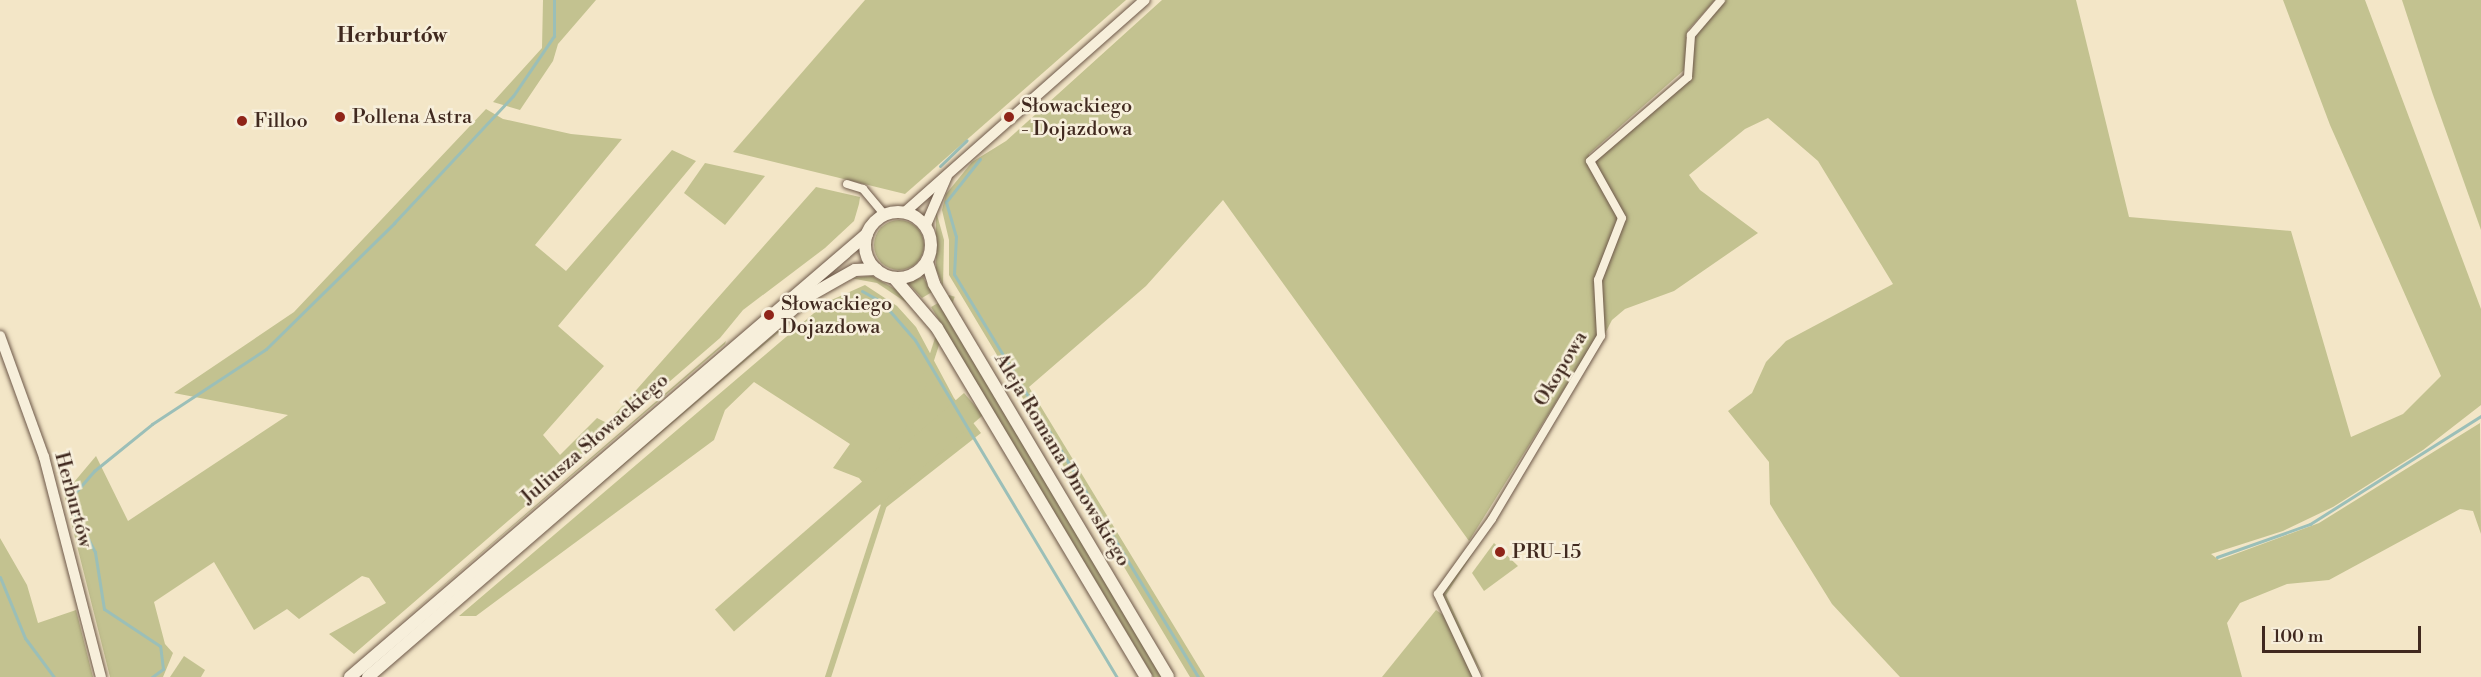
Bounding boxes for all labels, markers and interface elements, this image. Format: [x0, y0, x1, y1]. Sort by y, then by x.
district label: Herburtów [337, 23, 447, 49]
place label: Słowackiego - Dojazdowa [1021, 94, 1132, 141]
place label: Pollena Astra [352, 105, 472, 129]
place label: Filloo [254, 109, 308, 133]
marker: Pollena Astra [333, 110, 347, 124]
marker: Słowackiego - Dojazdowa [1002, 110, 1016, 124]
marker: Filloo [235, 114, 249, 128]
place label: Słowackiego Dojazdowa [781, 292, 892, 339]
marker: Słowackiego Dojazdowa [762, 308, 776, 322]
street label: Okopowa [1529, 327, 1593, 411]
street label: Aleja Romana Dmowskiego [989, 349, 1135, 571]
street label: Juliusza Słowackiego [516, 368, 674, 510]
street label: Herburtów [49, 450, 97, 550]
place label: PRU-15 [1512, 540, 1581, 564]
marker: PRU-15 [1493, 545, 1507, 559]
scale bar [2265, 614, 2424, 652]
text: 100 m [2273, 625, 2324, 648]

